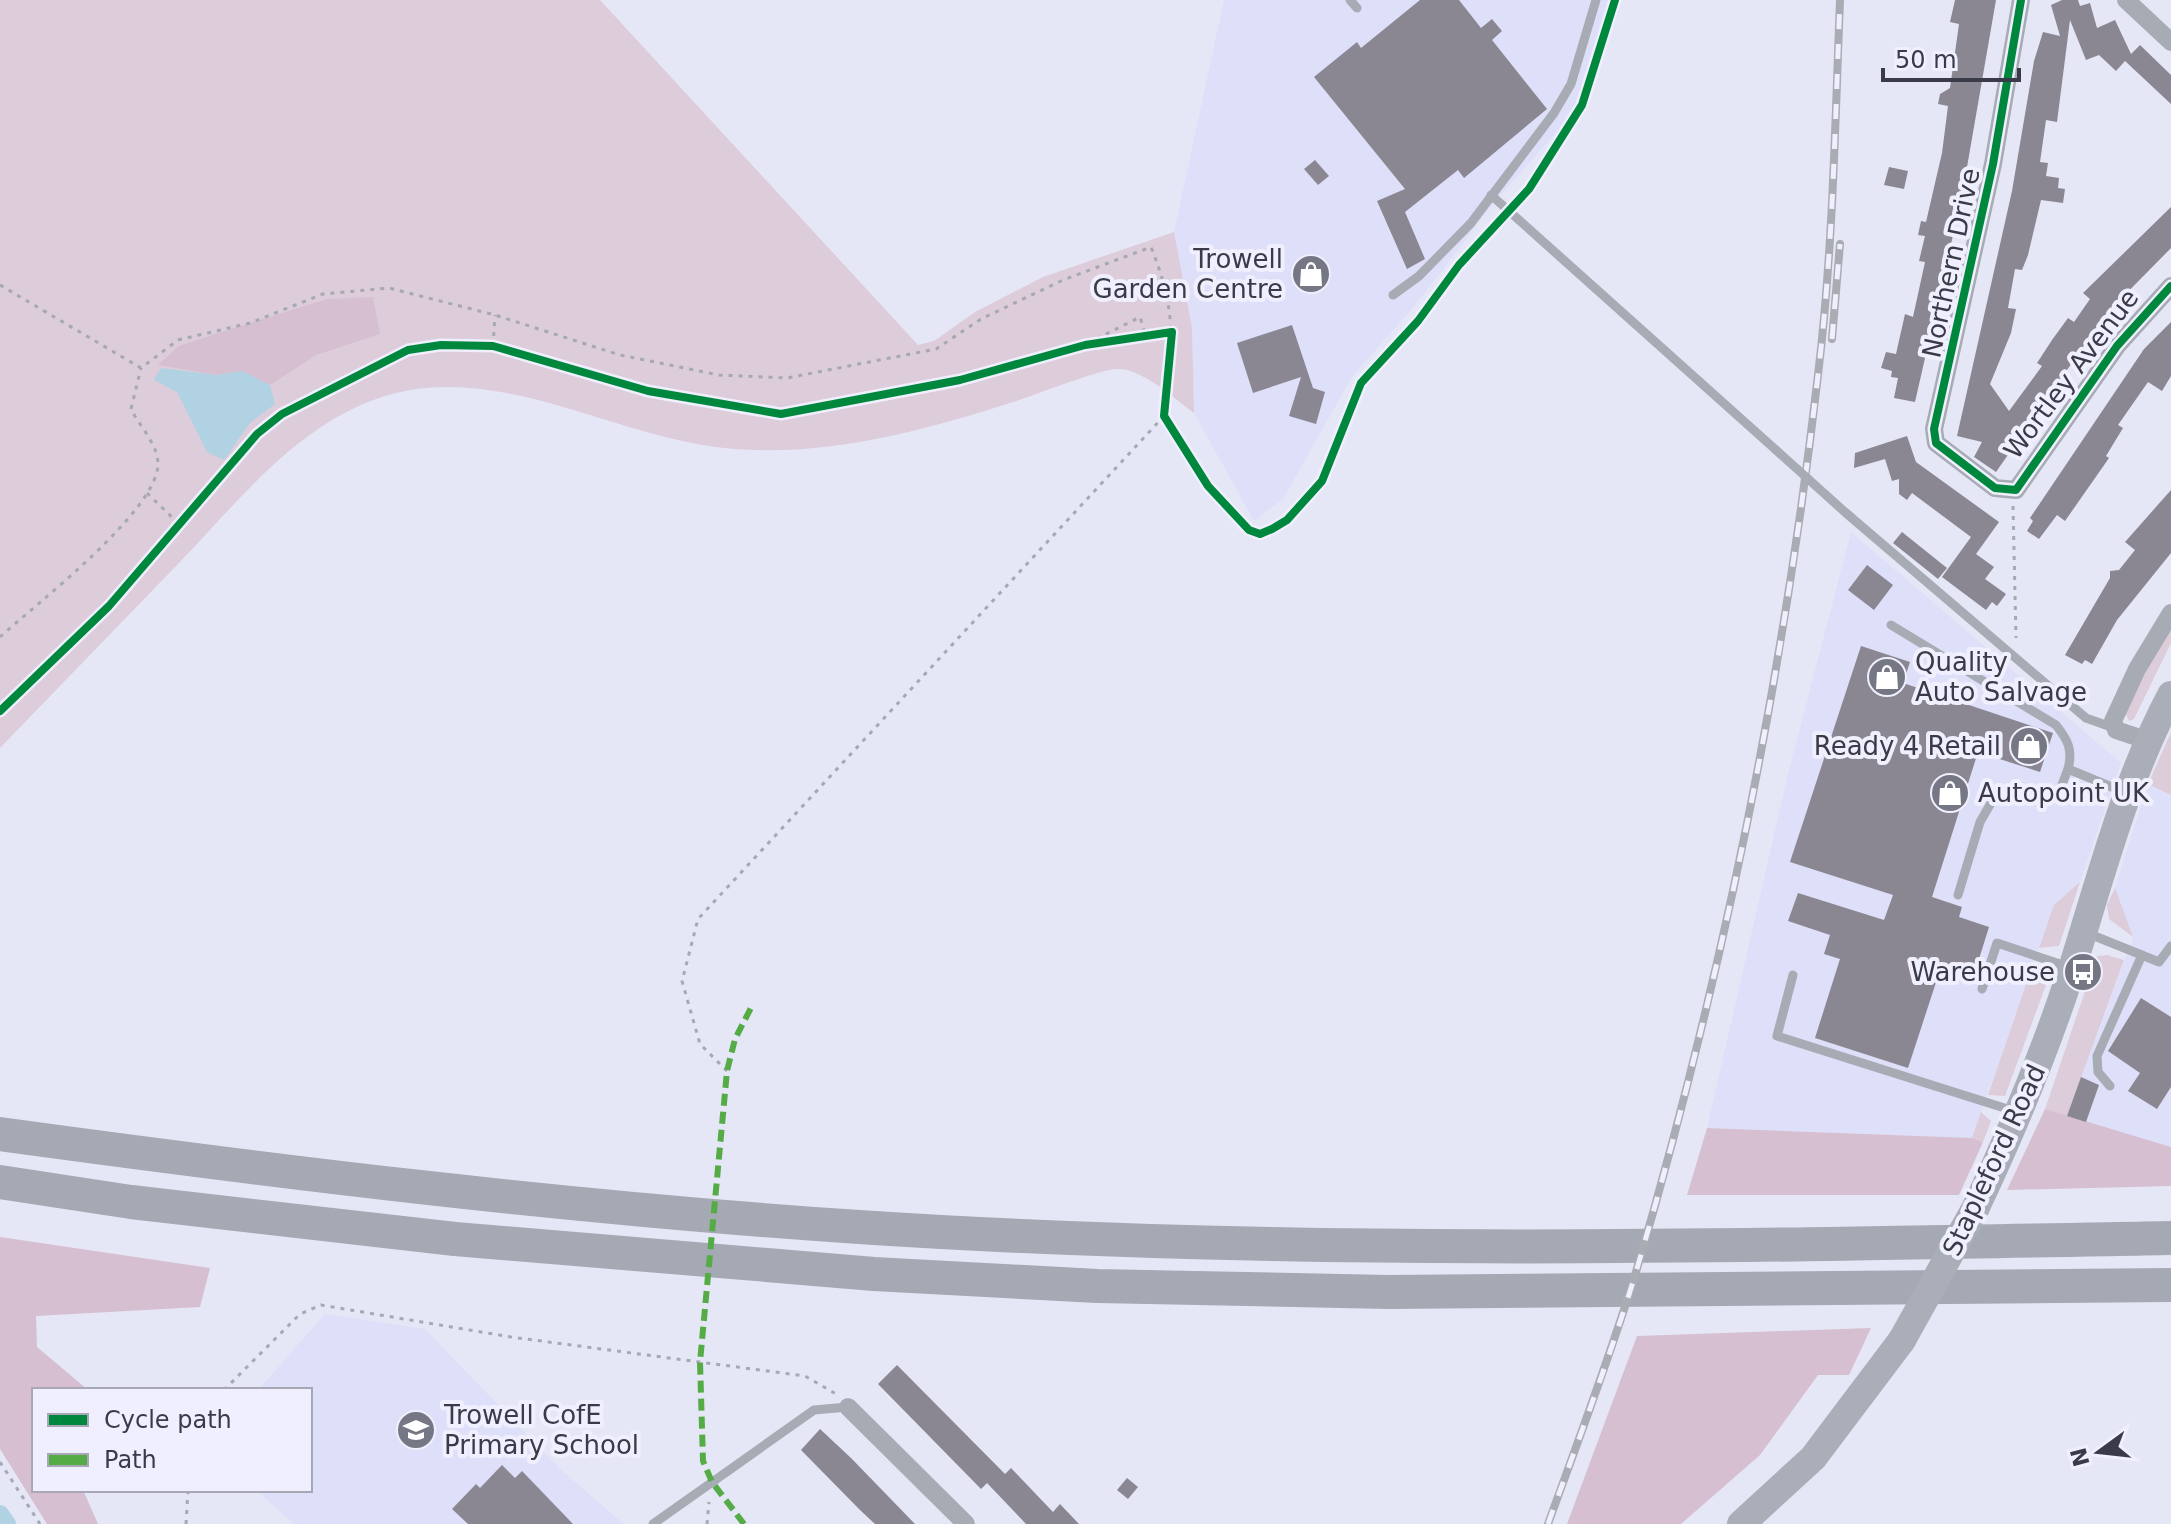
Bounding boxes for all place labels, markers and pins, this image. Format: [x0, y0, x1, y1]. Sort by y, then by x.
place label: Trowell Garden Centre [1093, 244, 1283, 304]
shop icon: Trowell Garden Centre [1290, 253, 1332, 295]
place label: Quality Auto Salvage [1915, 647, 2087, 707]
shop icon: Quality Auto Salvage [1866, 656, 1908, 698]
shop icon: Ready 4 Retail [2008, 725, 2050, 767]
place label: Ready 4 Retail [1814, 731, 2001, 761]
shop icon: Autopoint UK [1929, 772, 1971, 814]
place label: Autopoint UK [1978, 778, 2150, 808]
bus stop icon: Warehouse [2062, 951, 2104, 993]
place label: Warehouse [1911, 957, 2055, 987]
place label: Trowell CofE Primary School [443, 1400, 639, 1460]
school or university icon: Trowell CofE Primary School [395, 1409, 437, 1451]

